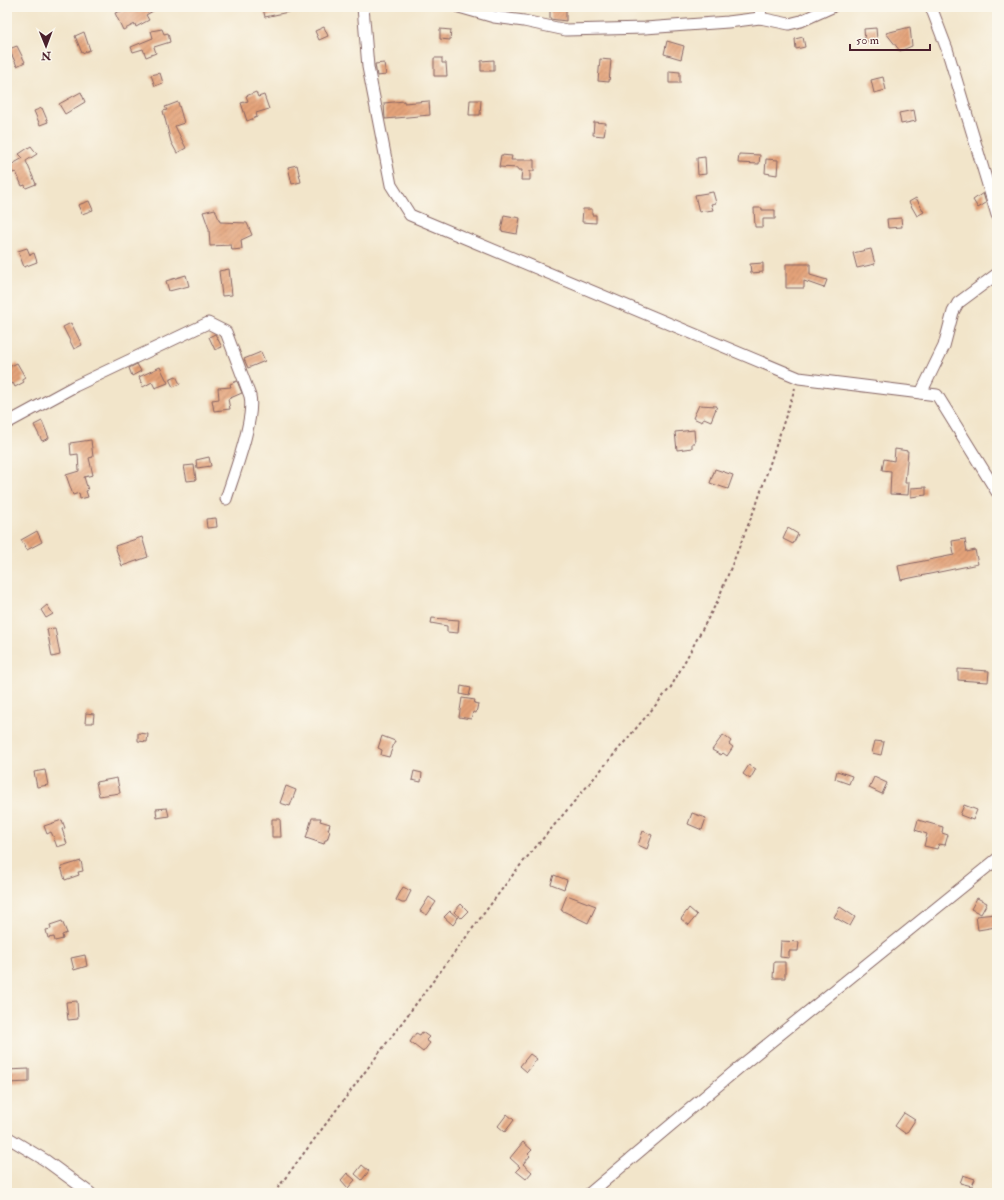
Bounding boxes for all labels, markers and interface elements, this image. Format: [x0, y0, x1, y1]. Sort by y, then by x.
north arrow [26, 26, 66, 66]
scale bar [850, 26, 930, 52]
text: 50 m [856, 33, 880, 48]
text: N [40, 49, 52, 62]

